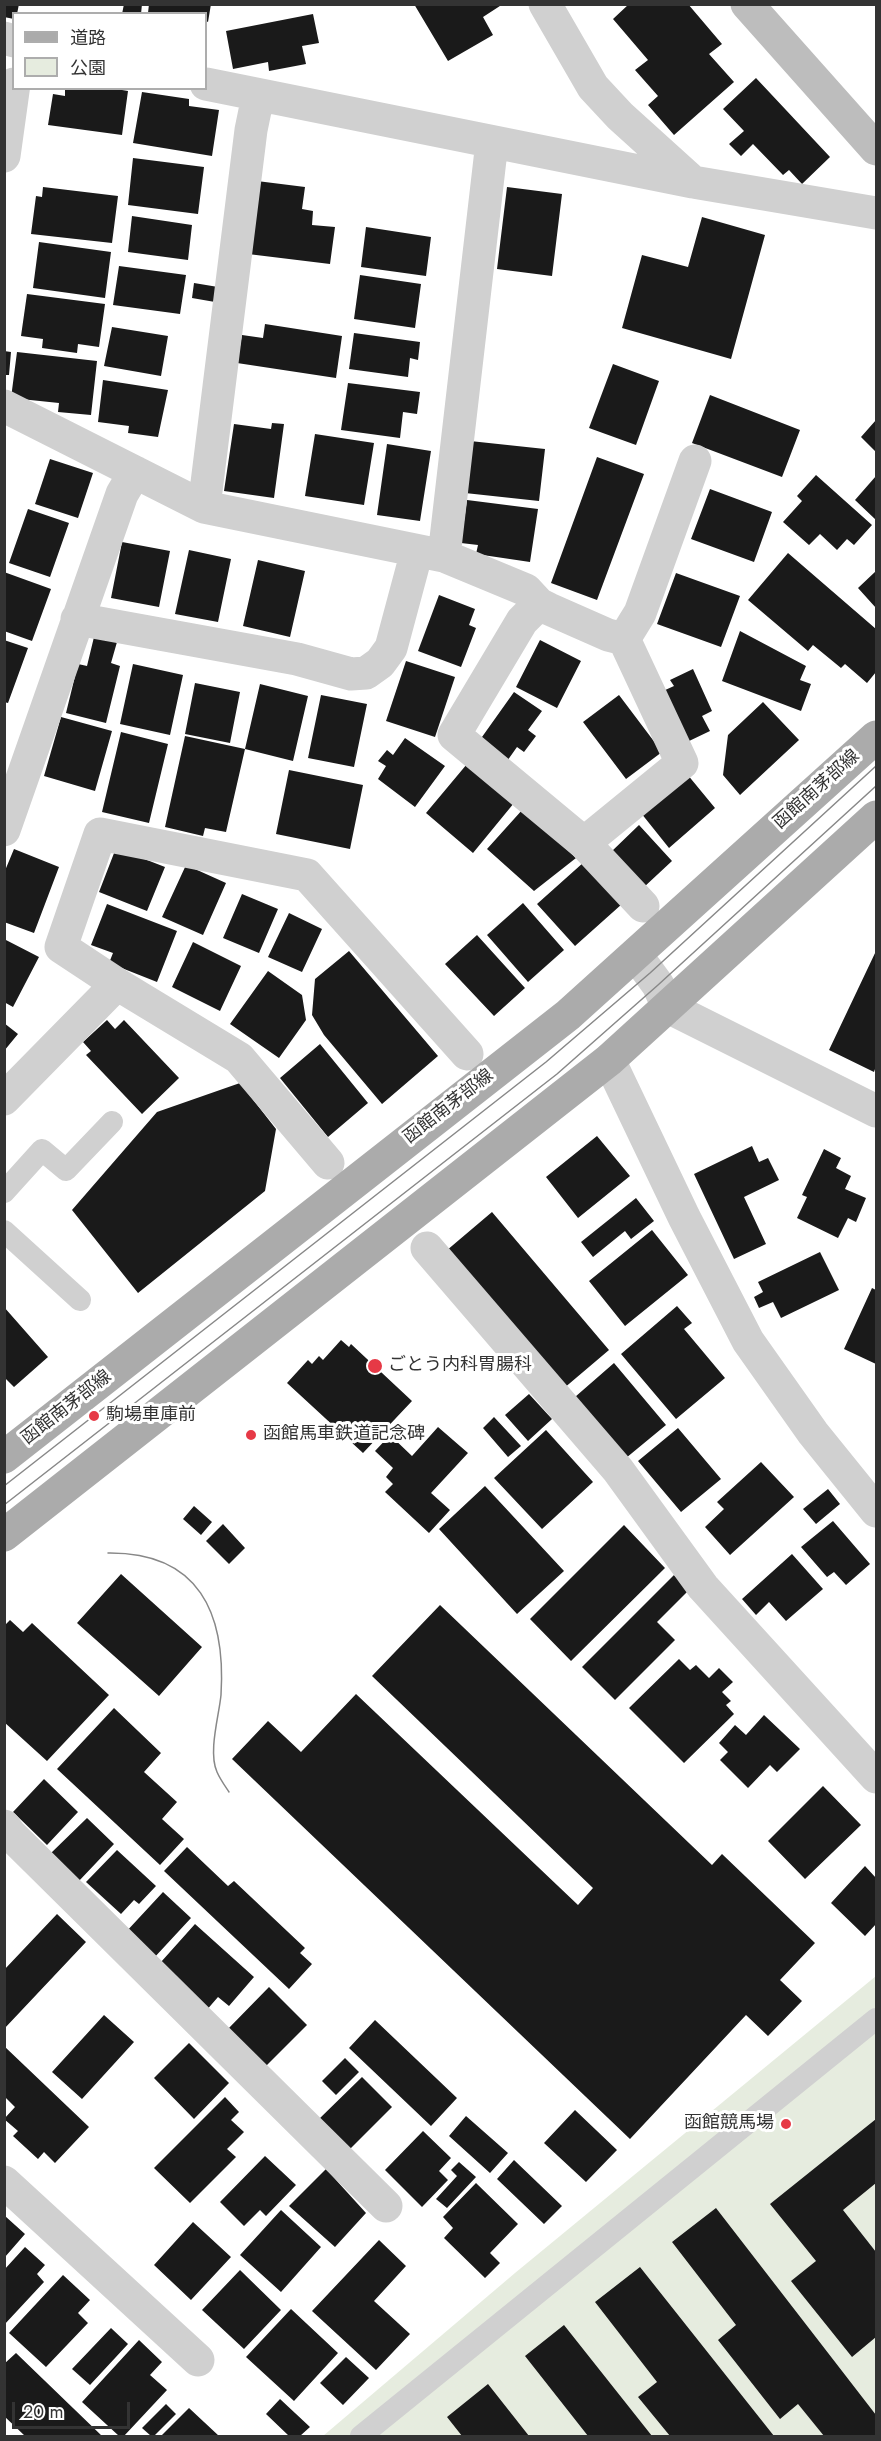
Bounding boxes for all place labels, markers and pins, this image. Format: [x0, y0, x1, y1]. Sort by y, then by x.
place label: ごとう内科胃腸科 [388, 1355, 532, 1377]
marker: ごとう内科胃腸科 [366, 1357, 384, 1375]
place label: 駒場車庫前 [106, 1405, 196, 1427]
marker: 駒場車庫前 [87, 1409, 101, 1423]
place label: 函館馬車鉄道記念碑 [263, 1424, 425, 1446]
marker: 函館馬車鉄道記念碑 [244, 1428, 258, 1442]
place label: 函館競馬場 [684, 2113, 774, 2135]
marker: 函館競馬場 [779, 2117, 793, 2131]

